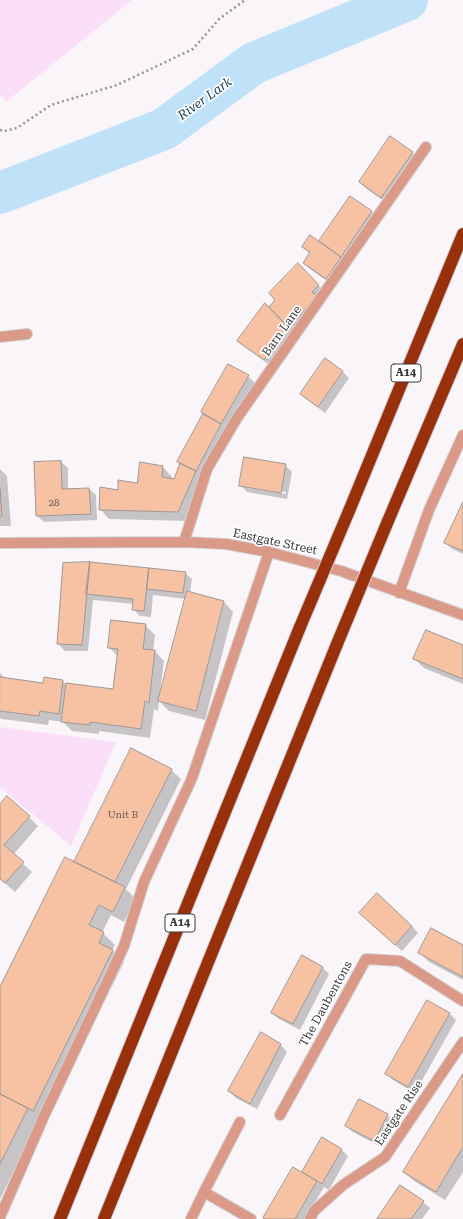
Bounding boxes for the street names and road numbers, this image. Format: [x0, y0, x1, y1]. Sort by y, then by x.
street label: Barn Lane [259, 303, 305, 359]
road number: A14 [391, 364, 421, 382]
street label: Eastgate Street [232, 526, 318, 558]
road number: A14 [165, 914, 195, 932]
street label: The Daubentons [296, 959, 356, 1049]
street label: Eastgate Rise [372, 1078, 426, 1148]

